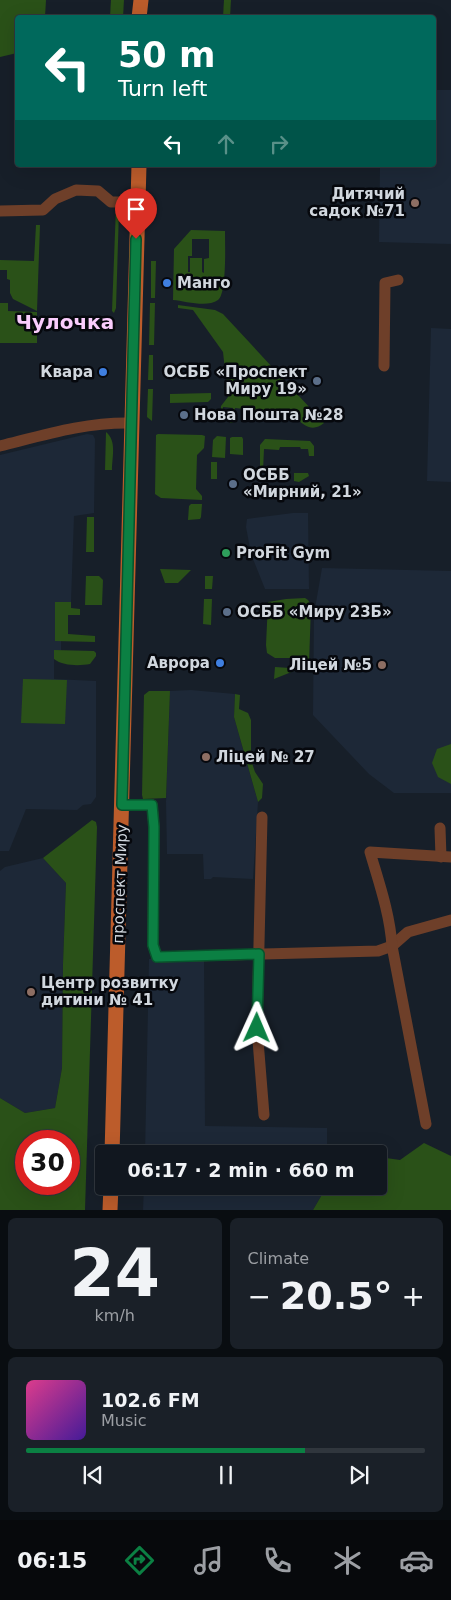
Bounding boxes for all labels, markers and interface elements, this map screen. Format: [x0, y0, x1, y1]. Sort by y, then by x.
icon: left [35, 35, 100, 100]
text: 50 m [118, 35, 215, 75]
text: Turn left [118, 76, 207, 101]
icon: left [159, 130, 187, 158]
icon: ahead [212, 130, 240, 158]
icon: right [265, 130, 293, 158]
place label: Дитячий садок №71 [309, 185, 405, 220]
pin [115, 188, 157, 239]
icon: arrive [122, 195, 150, 223]
marker: Дитячий садок №71 [409, 197, 421, 209]
place label: Манго [177, 274, 231, 292]
marker: Манго [161, 277, 173, 289]
district label: Чулочка [16, 310, 114, 334]
place label: Квара [40, 363, 93, 381]
place label: ОСББ «Проспект Миру 19» [164, 363, 307, 398]
marker: Квара [97, 366, 109, 378]
marker: ОСББ «Проспект Миру 19» [311, 375, 323, 387]
place label: Нова Пошта №28 [194, 406, 343, 424]
marker: Нова Пошта №28 [178, 409, 190, 421]
place label: ОСББ «Мирний, 21» [243, 466, 362, 501]
marker: ОСББ «Мирний, 21» [227, 478, 239, 490]
place label: ProFit Gym [236, 544, 330, 562]
marker: ProFit Gym [220, 547, 232, 559]
place label: ОСББ «Миру 23Б» [237, 603, 392, 621]
marker: ОСББ «Миру 23Б» [221, 606, 233, 618]
place label: Аврора [147, 654, 210, 672]
place label: Ліцей №5 [289, 656, 372, 674]
marker: Аврора [214, 657, 226, 669]
marker: Ліцей №5 [376, 659, 388, 671]
place label: Ліцей № 27 [216, 748, 315, 766]
marker: Ліцей № 27 [200, 751, 212, 763]
street label: проспект Миру [109, 824, 131, 944]
place label: Центр розвитку дитини № 41 [41, 974, 179, 1009]
marker: Центр розвитку дитини № 41 [25, 986, 37, 998]
position arrow [230, 1001, 282, 1053]
speed limit sign: 30 [15, 1130, 80, 1195]
text: 06:17 · 2 min · 660 m [127, 1159, 355, 1181]
text: 24 [70, 1236, 160, 1311]
text: Climate [248, 1249, 309, 1268]
text: 20.5° [280, 1274, 393, 1318]
text: − [248, 1280, 271, 1313]
text: + [402, 1280, 425, 1313]
text: km/h [95, 1306, 135, 1325]
text: 102.6 FM [101, 1389, 200, 1411]
text: Music [101, 1411, 147, 1430]
icon: previous [79, 1461, 107, 1489]
icon: pause [212, 1461, 240, 1489]
icon: next [345, 1461, 373, 1489]
icon: directions [122, 1543, 157, 1578]
icon: music [191, 1543, 226, 1578]
icon: phone [260, 1543, 295, 1578]
icon: climate [330, 1543, 365, 1578]
icon: car [399, 1543, 434, 1578]
text: 06:15 [17, 1548, 87, 1573]

